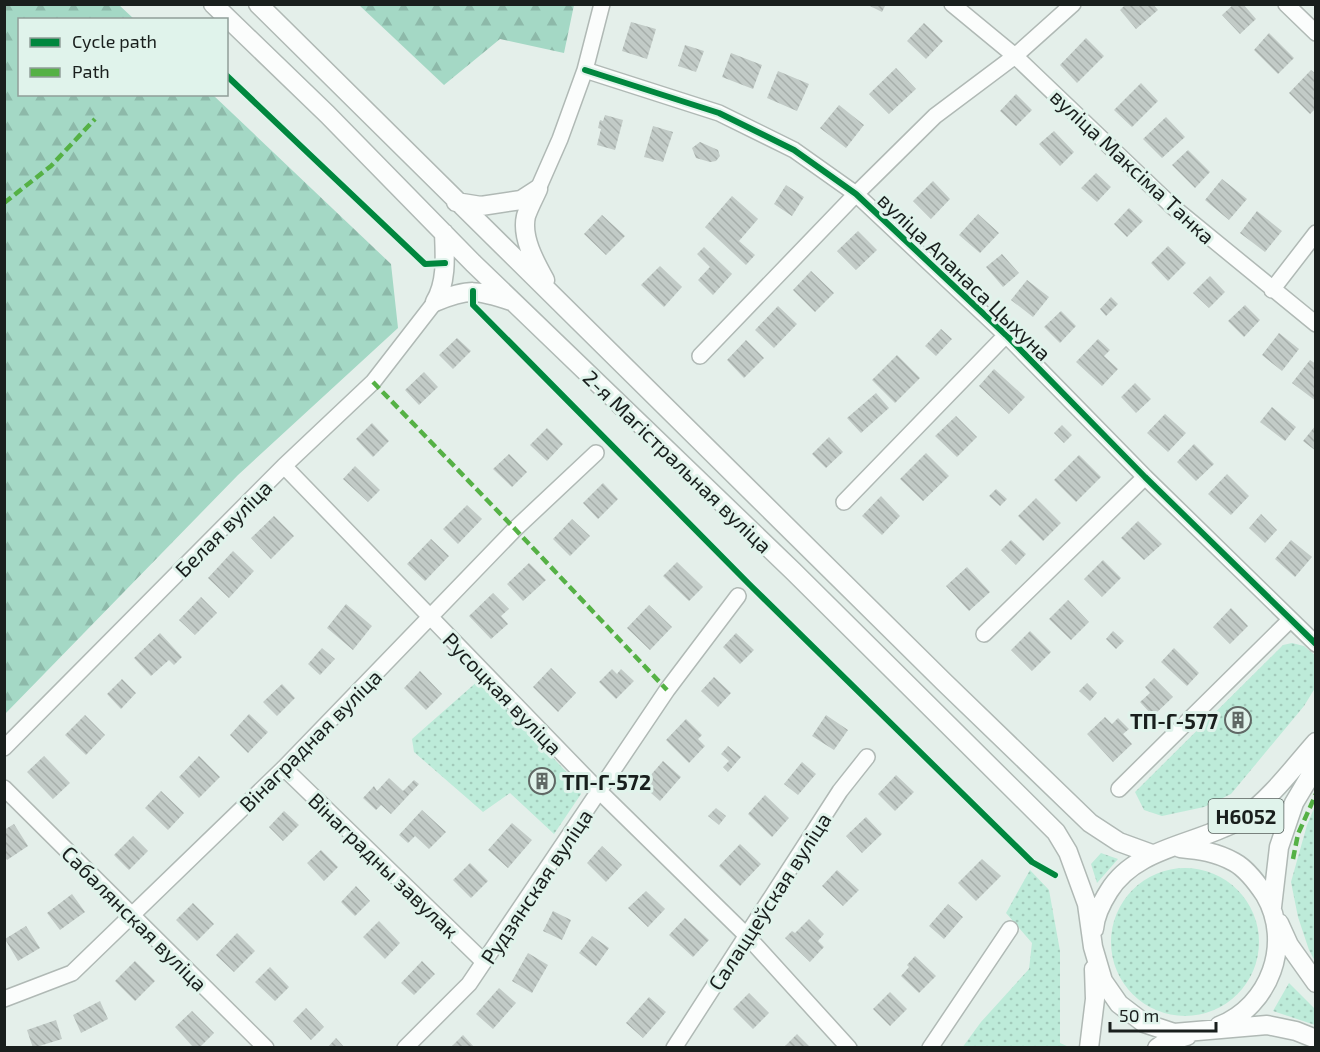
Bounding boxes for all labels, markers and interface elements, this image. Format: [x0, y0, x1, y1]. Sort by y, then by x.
legend [18, 18, 228, 96]
text: Cycle path [72, 30, 157, 52]
text: Path [72, 60, 110, 82]
street label: вуліца Максіма Танка [1045, 83, 1220, 249]
street label: вуліца Апанаса Цыхуна [873, 187, 1057, 366]
street label: 2-я Магістральная вуліца [578, 364, 777, 558]
street label: Белая вуліца [169, 474, 277, 582]
street label: Русоцкая вуліца [438, 627, 568, 760]
street label: Вінаградная вуліца [234, 664, 387, 817]
building icon: ТП-Г-577 [1223, 705, 1253, 735]
place label: ТП-Г-577 [1130, 708, 1218, 733]
building icon: ТП-Г-572 [527, 766, 557, 796]
place label: ТП-Г-572 [562, 769, 651, 794]
street label: Вінаградны завулак [303, 787, 464, 944]
road number: Н6052 [1208, 799, 1284, 833]
street label: Рудзянская вуліца [475, 804, 598, 969]
street label: Салаццеўская вуліца [702, 808, 837, 995]
street label: Сабалянская вуліца [57, 840, 213, 996]
scale bar [1110, 995, 1216, 1033]
text: 50 m [1119, 1004, 1159, 1026]

